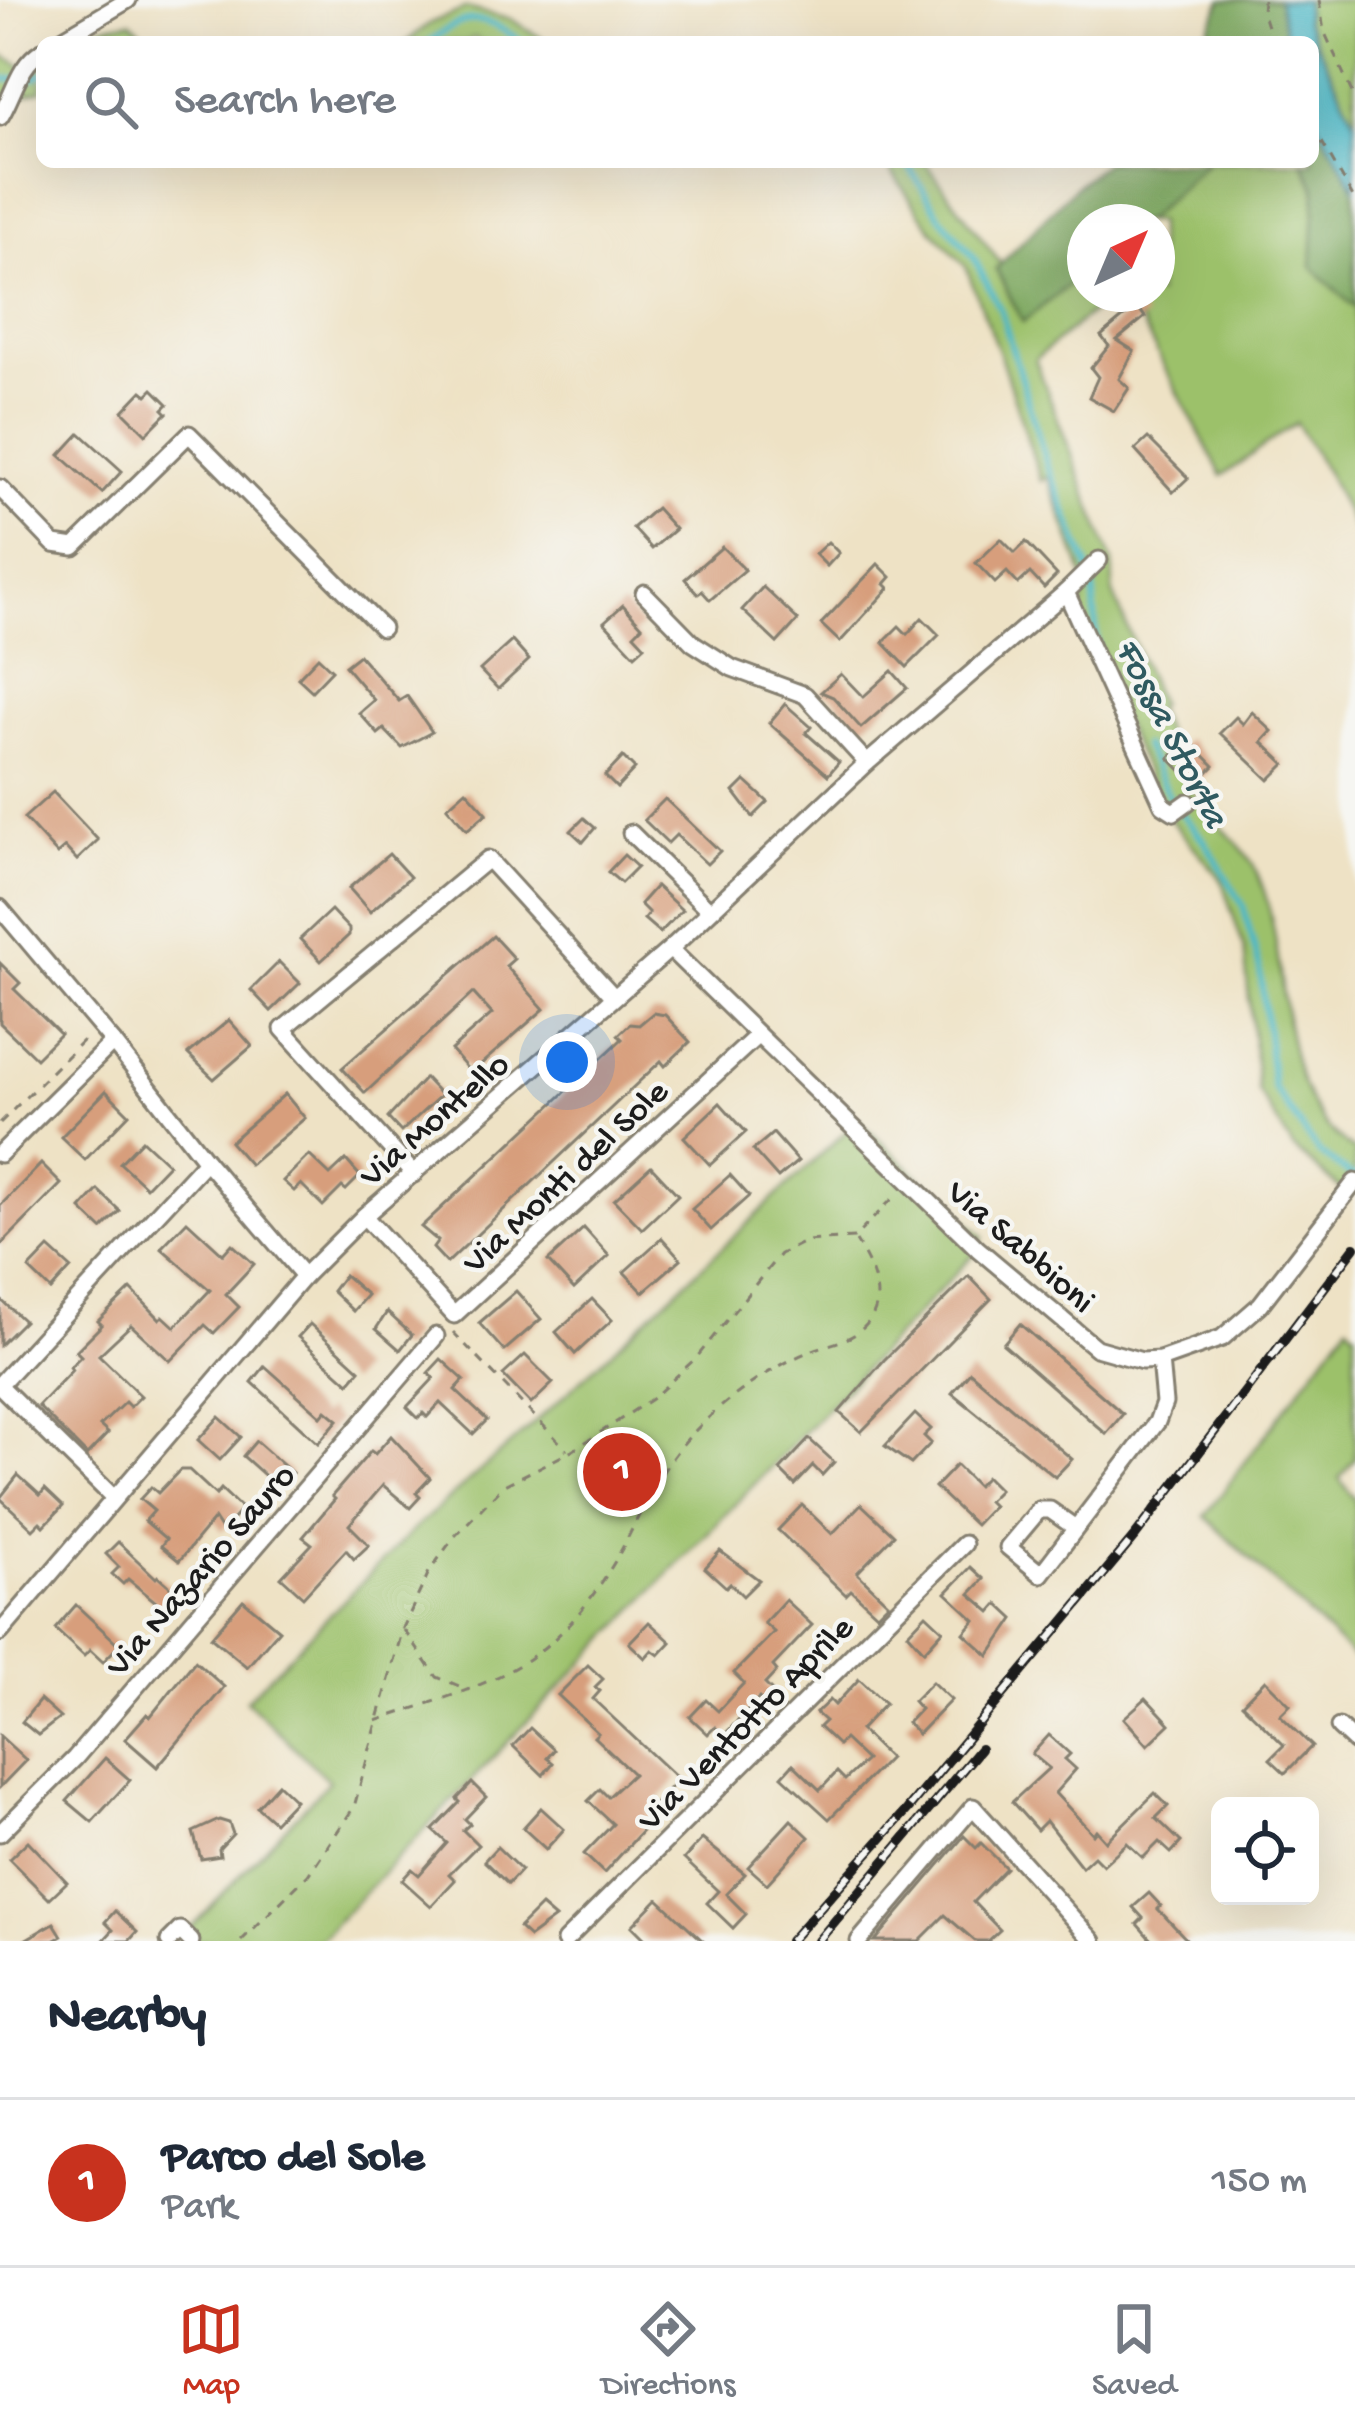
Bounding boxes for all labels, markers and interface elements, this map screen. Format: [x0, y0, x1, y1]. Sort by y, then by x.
search box [36, 36, 1319, 168]
icon: search [78, 69, 144, 135]
text: Search here [174, 76, 396, 129]
north arrow [1067, 204, 1175, 312]
water label: Fossa Storta [1102, 632, 1237, 838]
your location [537, 1032, 597, 1092]
street label: Via Montello [352, 1045, 520, 1199]
street label: Via Monti del Sole [455, 1072, 680, 1286]
street label: Via Sabbioni [935, 1172, 1102, 1325]
pin: 1 [583, 1427, 661, 1517]
street label: Via Nazario Sauro [98, 1457, 307, 1688]
street label: Via Ventotto Aprile [630, 1608, 865, 1843]
map controls [1211, 1797, 1319, 1905]
button: locate [1211, 1797, 1319, 1905]
text: Nearby [48, 1989, 206, 2049]
text: Parco del Sole [162, 2133, 425, 2186]
text: 1 [79, 2160, 95, 2206]
text: 150 m [1212, 2160, 1307, 2206]
text: Park [162, 2186, 236, 2232]
tab: Map [178, 2296, 244, 2406]
tab: Directions [601, 2296, 735, 2406]
tab: Saved [1092, 2296, 1177, 2406]

